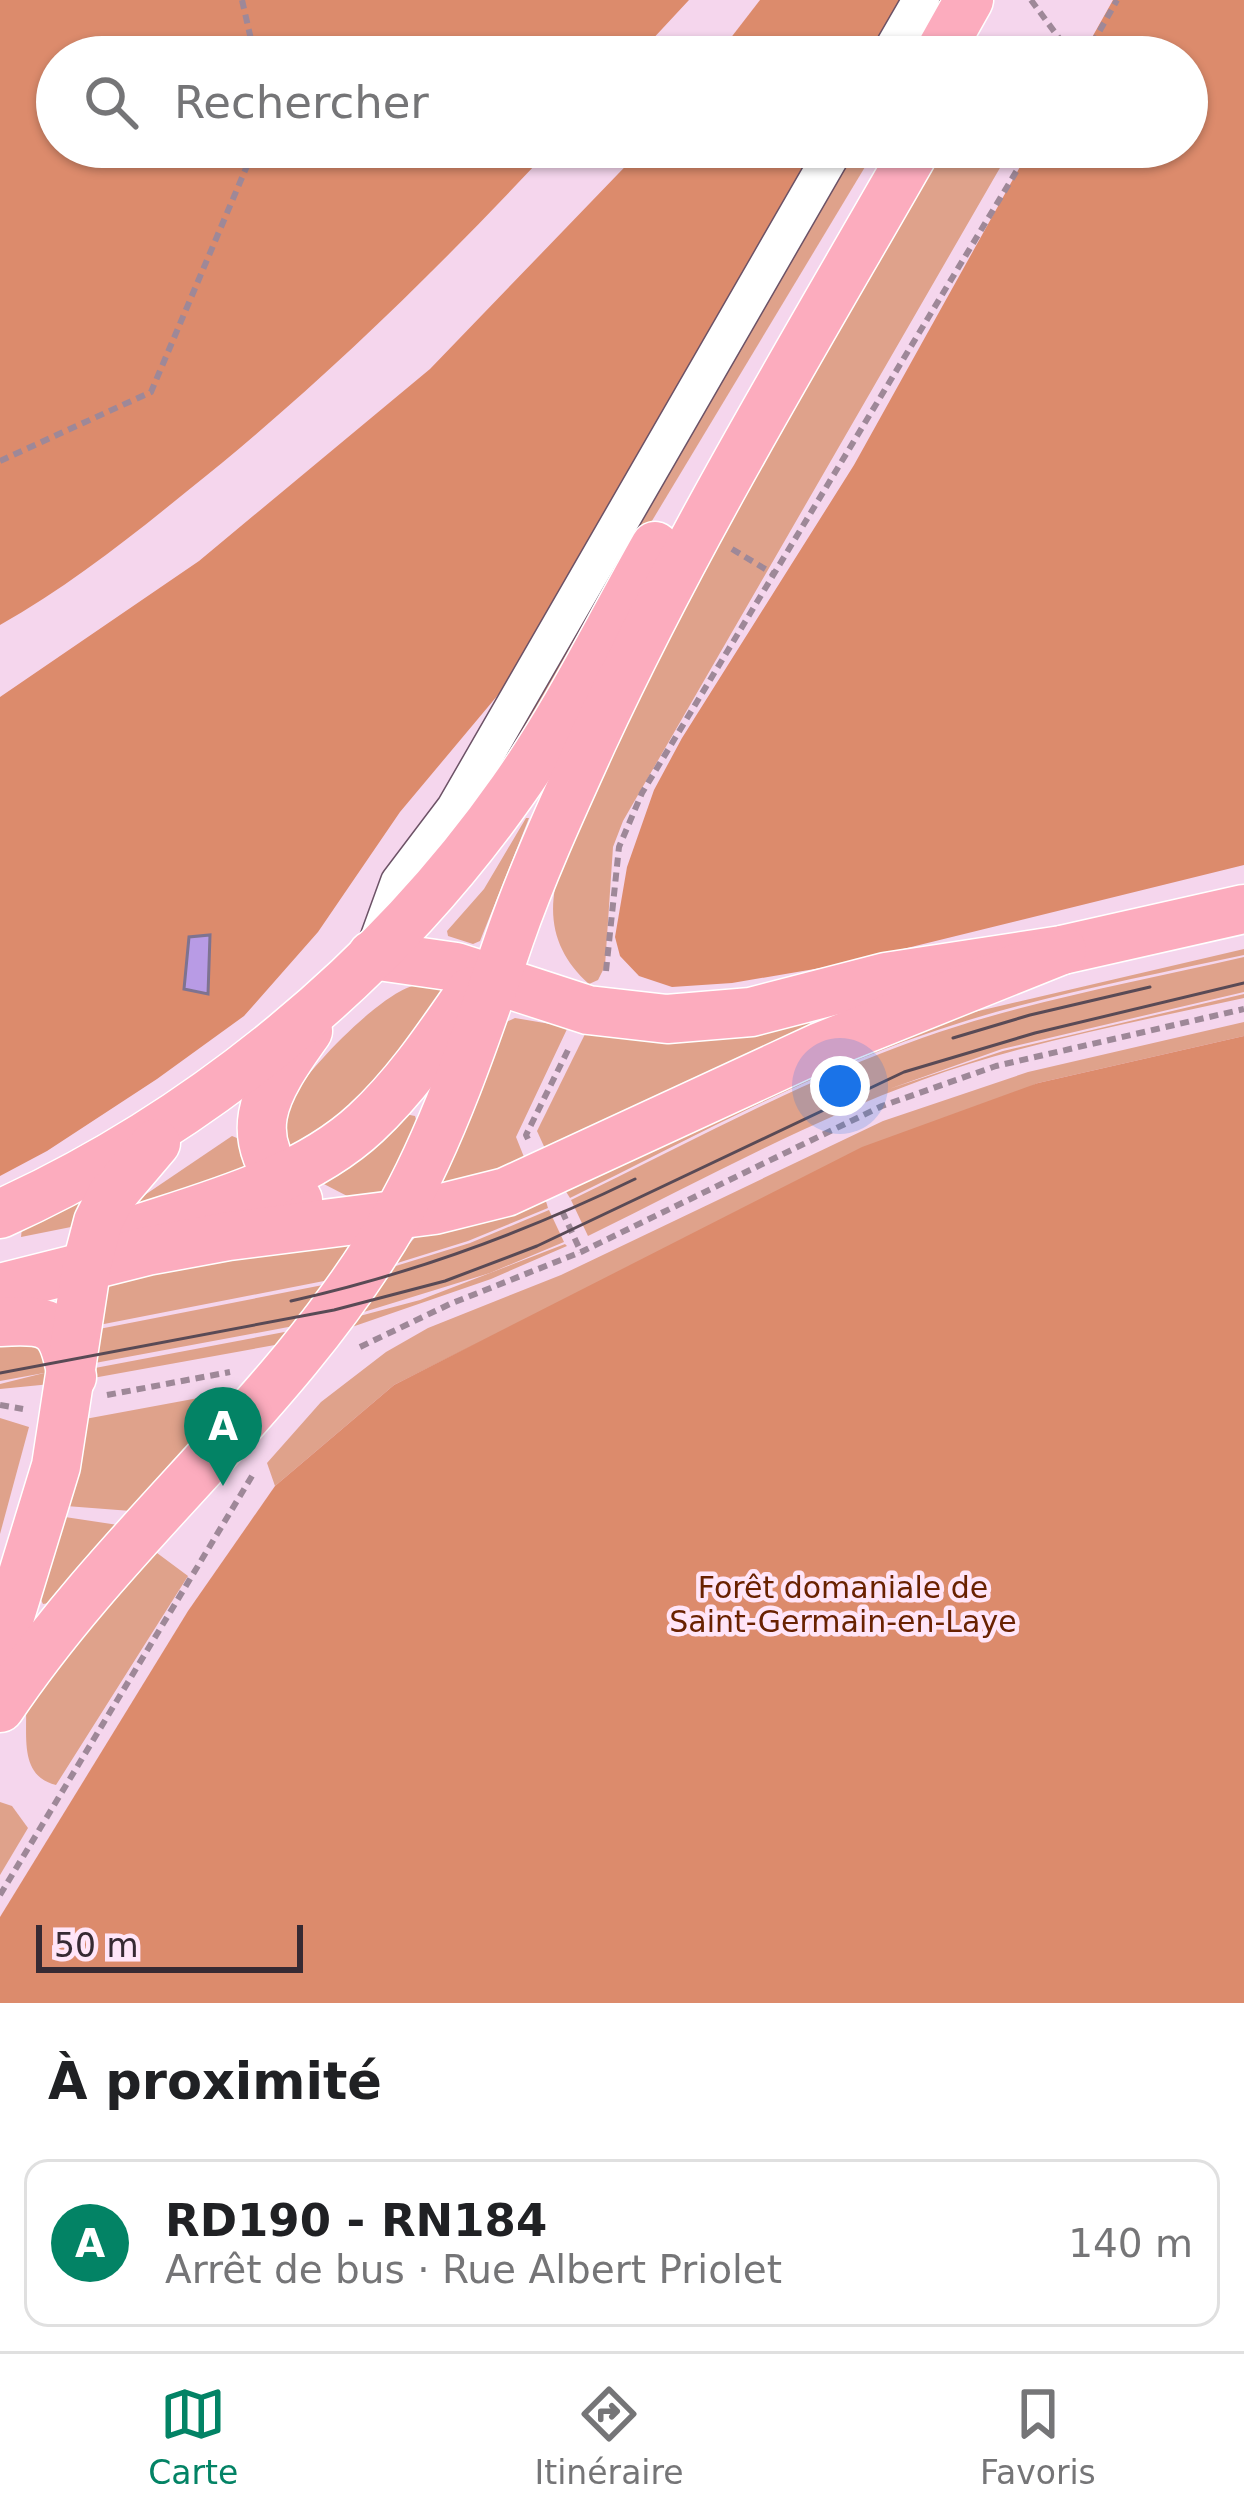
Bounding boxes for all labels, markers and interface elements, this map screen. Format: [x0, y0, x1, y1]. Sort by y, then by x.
search box [36, 36, 1208, 168]
icon: search [78, 69, 144, 135]
text: Rechercher [174, 76, 429, 129]
your location [810, 1056, 870, 1116]
pin: A [184, 1387, 262, 1486]
park label: Forêt domaniale de Saint-Germain-en-Laye [669, 1570, 1017, 1639]
scale bar [36, 1919, 303, 1972]
text: 50 m [54, 1926, 139, 1965]
text: À proximité [48, 2052, 382, 2111]
text: RD190 - RN184 [165, 2194, 547, 2247]
text: A [75, 2221, 105, 2266]
text: 140 m [1068, 2221, 1193, 2266]
text: Arrêt de bus · Rue Albert Priolet [165, 2247, 782, 2292]
tab: Carte [148, 2381, 238, 2492]
tab: Itinéraire [535, 2381, 684, 2492]
tab: Favoris [980, 2381, 1096, 2492]

